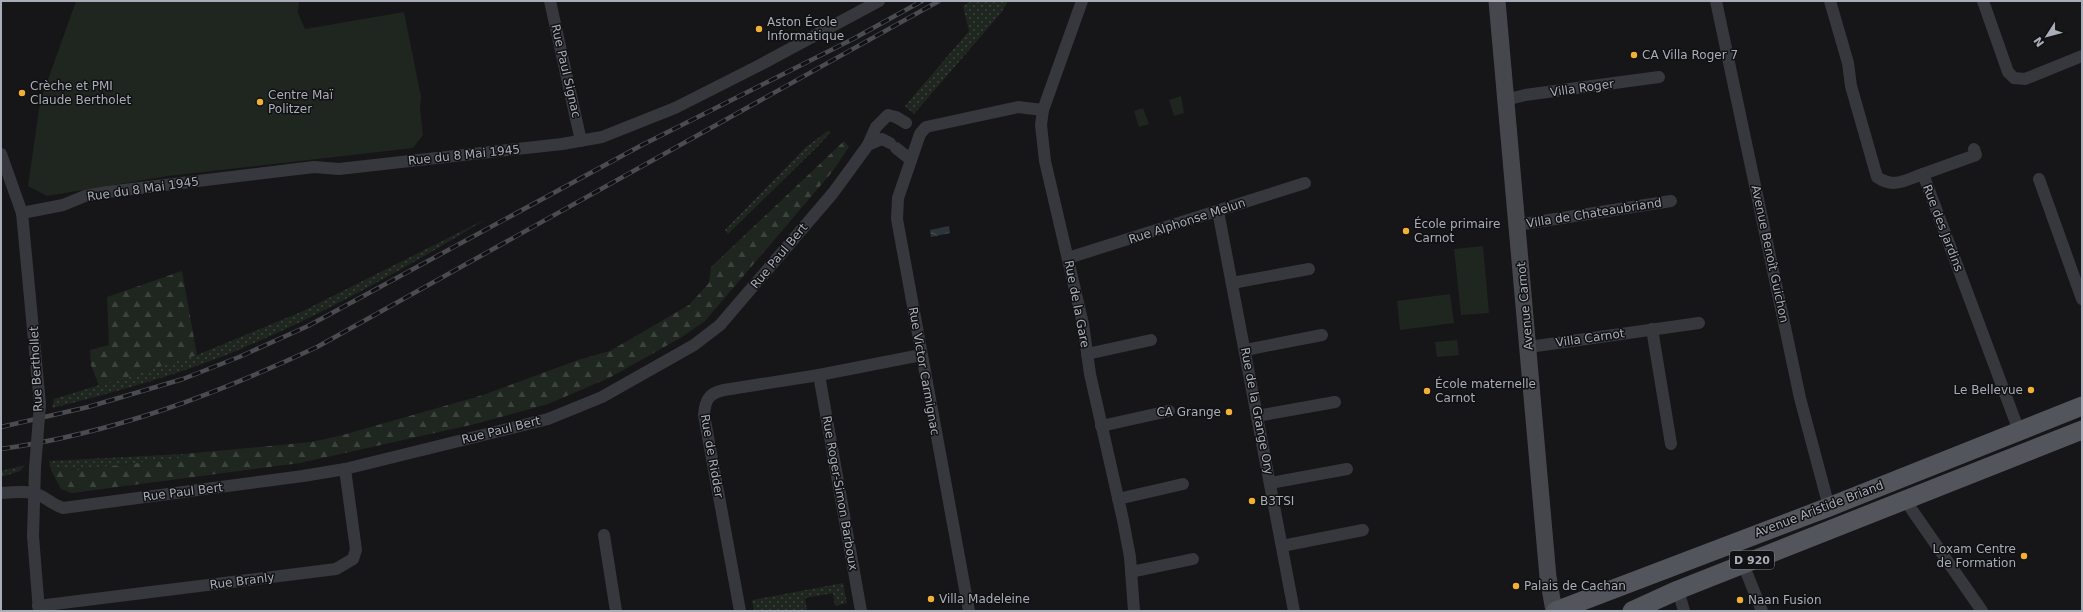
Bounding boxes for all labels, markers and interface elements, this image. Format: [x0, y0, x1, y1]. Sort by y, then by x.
place label: Aston École Informatique [767, 14, 844, 43]
north arrow [2027, 16, 2067, 56]
street label: Rue Paul Signac [548, 23, 584, 119]
marker: Aston École Informatique [754, 24, 764, 34]
text: N [2031, 34, 2047, 49]
place label: CA Villa Roger 7 [1642, 48, 1738, 62]
marker: CA Villa Roger 7 [1629, 50, 1639, 60]
street label: Villa Roger [1549, 77, 1615, 99]
place label: Crèche et PMI Claude Bertholet [30, 79, 131, 107]
marker: Crèche et PMI Claude Bertholet [17, 88, 27, 98]
place label: Centre Maï Politzer [268, 88, 334, 116]
marker: Centre Maï Politzer [255, 97, 265, 107]
street label: Rue du 8 Mai 1945 [407, 142, 521, 168]
street label: Rue du 8 Mai 1945 [86, 174, 200, 204]
street label: Rue des Jardins [1920, 183, 1966, 273]
street label: Avenue Benoît Guichon [1749, 184, 1791, 324]
street label: Rue Alphonse Melun [1127, 195, 1247, 247]
street label: Villa de Chateaubriand [1525, 195, 1663, 231]
place label: École primaire Carnot [1414, 216, 1500, 245]
street label: Rue Paul Bert [748, 220, 810, 291]
marker: École primaire Carnot [1401, 226, 1411, 236]
street label: Rue de la Gare [1062, 259, 1092, 349]
street label: Avenue Carnot [1514, 261, 1536, 351]
street label: Rue Victor Carmignac [906, 306, 942, 436]
street label: Rue Berthollet [27, 326, 45, 412]
street label: Villa Carnot [1555, 326, 1626, 350]
street label: Rue de la Grange Ory [1238, 346, 1276, 476]
place label: École maternelle Carnot [1435, 376, 1536, 405]
place label: Le Bellevue [1954, 383, 2023, 397]
marker: Le Bellevue [2026, 385, 2036, 395]
marker: École maternelle Carnot [1422, 386, 1432, 396]
place label: CA Grange [1156, 405, 1221, 419]
marker: CA Grange [1224, 407, 1234, 417]
street label: Rue Paul Bert [460, 413, 542, 447]
street label: Rue de Ridder [698, 413, 726, 499]
street label: Rue Roger-Simon Barboux [819, 415, 861, 571]
street label: Avenue Aristide Briand [1753, 478, 1885, 540]
street label: Rue Paul Bert [142, 480, 224, 504]
place label: B3TSI [1260, 494, 1294, 508]
marker: B3TSI [1247, 496, 1257, 506]
place label: Loxam Centre de Formation [1932, 542, 2016, 570]
road number: D 920 [1730, 551, 1774, 569]
marker: Loxam Centre de Formation [2019, 551, 2029, 561]
street label: Rue Branly [209, 570, 275, 592]
place label: Palais de Cachan [1524, 579, 1626, 593]
marker: Palais de Cachan [1511, 581, 1521, 591]
place label: Villa Madeleine [939, 592, 1030, 606]
place label: Naan Fusion [1748, 593, 1822, 607]
marker: Villa Madeleine [926, 594, 936, 604]
marker: Naan Fusion [1735, 595, 1745, 605]

